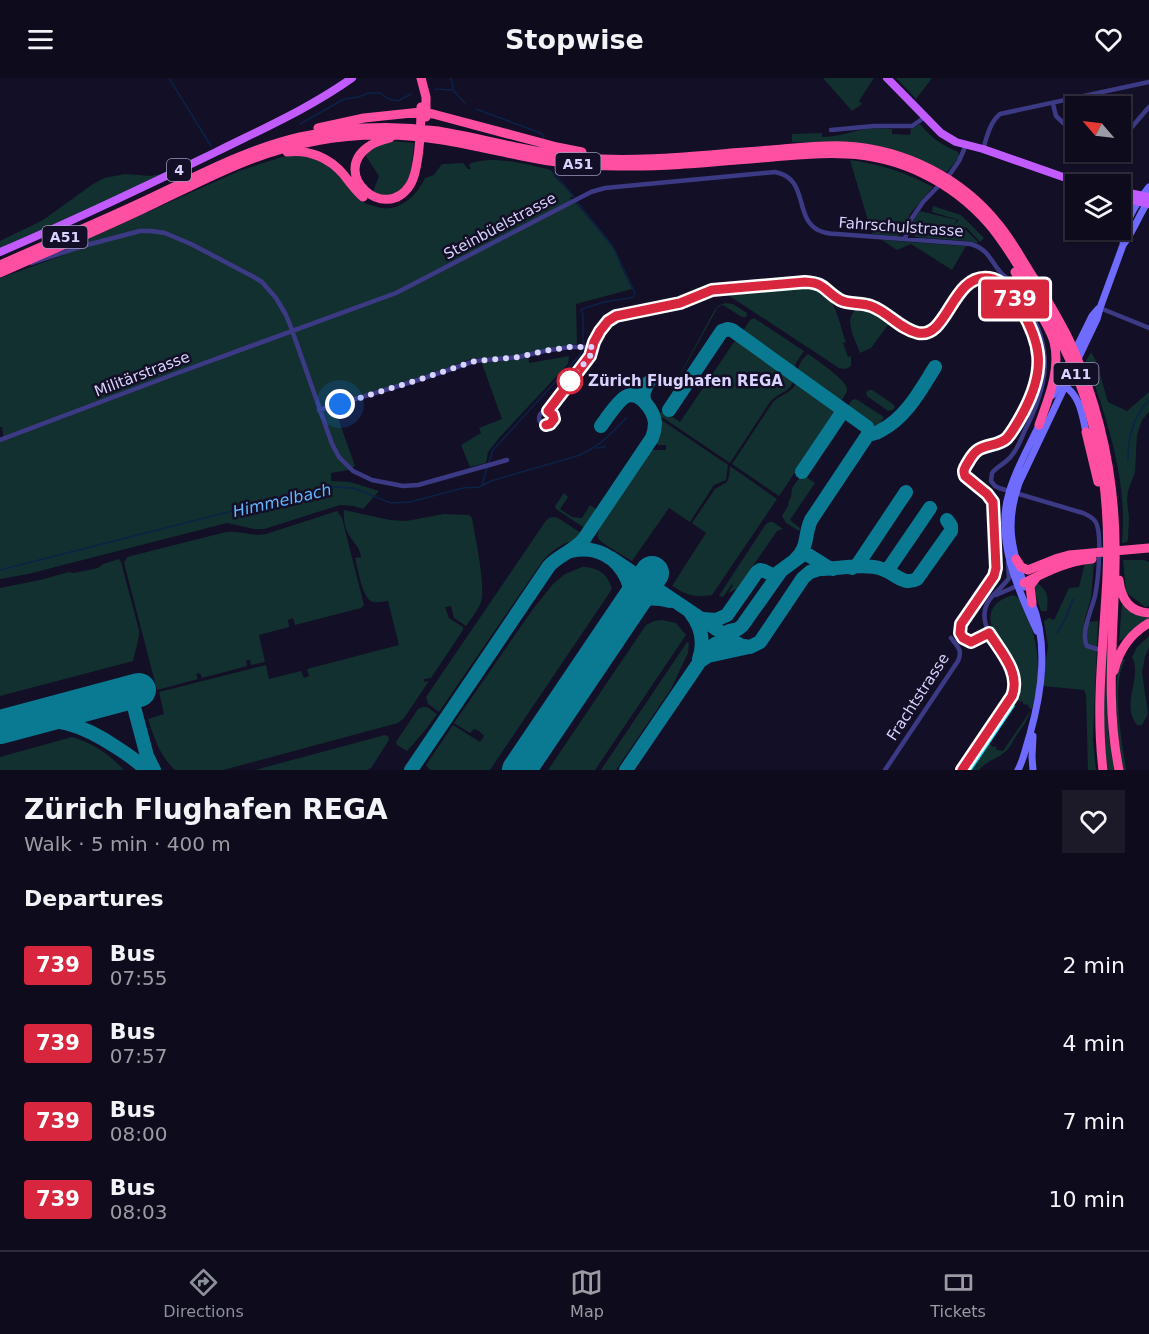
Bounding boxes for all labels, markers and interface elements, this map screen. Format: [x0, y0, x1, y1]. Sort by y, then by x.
icon: menu [24, 23, 57, 56]
icon: heart [1092, 23, 1125, 56]
text: Stopwise [505, 24, 644, 55]
north arrow [1065, 96, 1131, 162]
map controls [1065, 96, 1131, 240]
road number: A51 [556, 153, 600, 175]
road number: 4 [167, 159, 191, 181]
button: layers [1065, 174, 1131, 240]
street label: Steinbüelstrasse [441, 189, 559, 263]
street label: Fahrschulstrasse [838, 214, 964, 240]
road number: A51 [42, 226, 88, 248]
line badge: 739 [980, 280, 1050, 318]
text: 739 [993, 287, 1037, 311]
street label: Militärstrasse [92, 348, 192, 400]
road number: A11 [1054, 363, 1098, 385]
marker: Zürich Flughafen REGA [557, 368, 583, 394]
place label: Zürich Flughafen REGA [588, 372, 783, 390]
your location [325, 389, 355, 419]
water label: Himmelbach [231, 480, 333, 521]
street label: Frachtstrasse [883, 650, 953, 744]
button: heart [1062, 790, 1125, 853]
text: Zürich Flughafen REGA [24, 793, 388, 826]
text: Walk · 5 min · 400 m [24, 832, 231, 856]
text: Departures [24, 886, 164, 911]
text: Bus [110, 941, 155, 966]
text: 739 [36, 953, 80, 977]
text: 2 min [1063, 953, 1125, 978]
text: 07:55 [110, 966, 167, 990]
text: Bus [110, 1019, 155, 1044]
text: 739 [36, 1031, 80, 1055]
text: 4 min [1063, 1031, 1125, 1056]
text: 07:57 [110, 1044, 167, 1068]
text: Bus [110, 1097, 155, 1122]
text: 739 [36, 1109, 80, 1133]
text: 7 min [1063, 1109, 1125, 1134]
text: 08:00 [110, 1122, 167, 1146]
text: Bus [110, 1175, 155, 1200]
text: 739 [36, 1187, 80, 1211]
text: 10 min [1049, 1187, 1125, 1212]
text: 08:03 [110, 1200, 167, 1224]
tab: Directions [163, 1266, 244, 1321]
tab: Map [570, 1266, 604, 1321]
tab: Tickets [930, 1266, 986, 1321]

